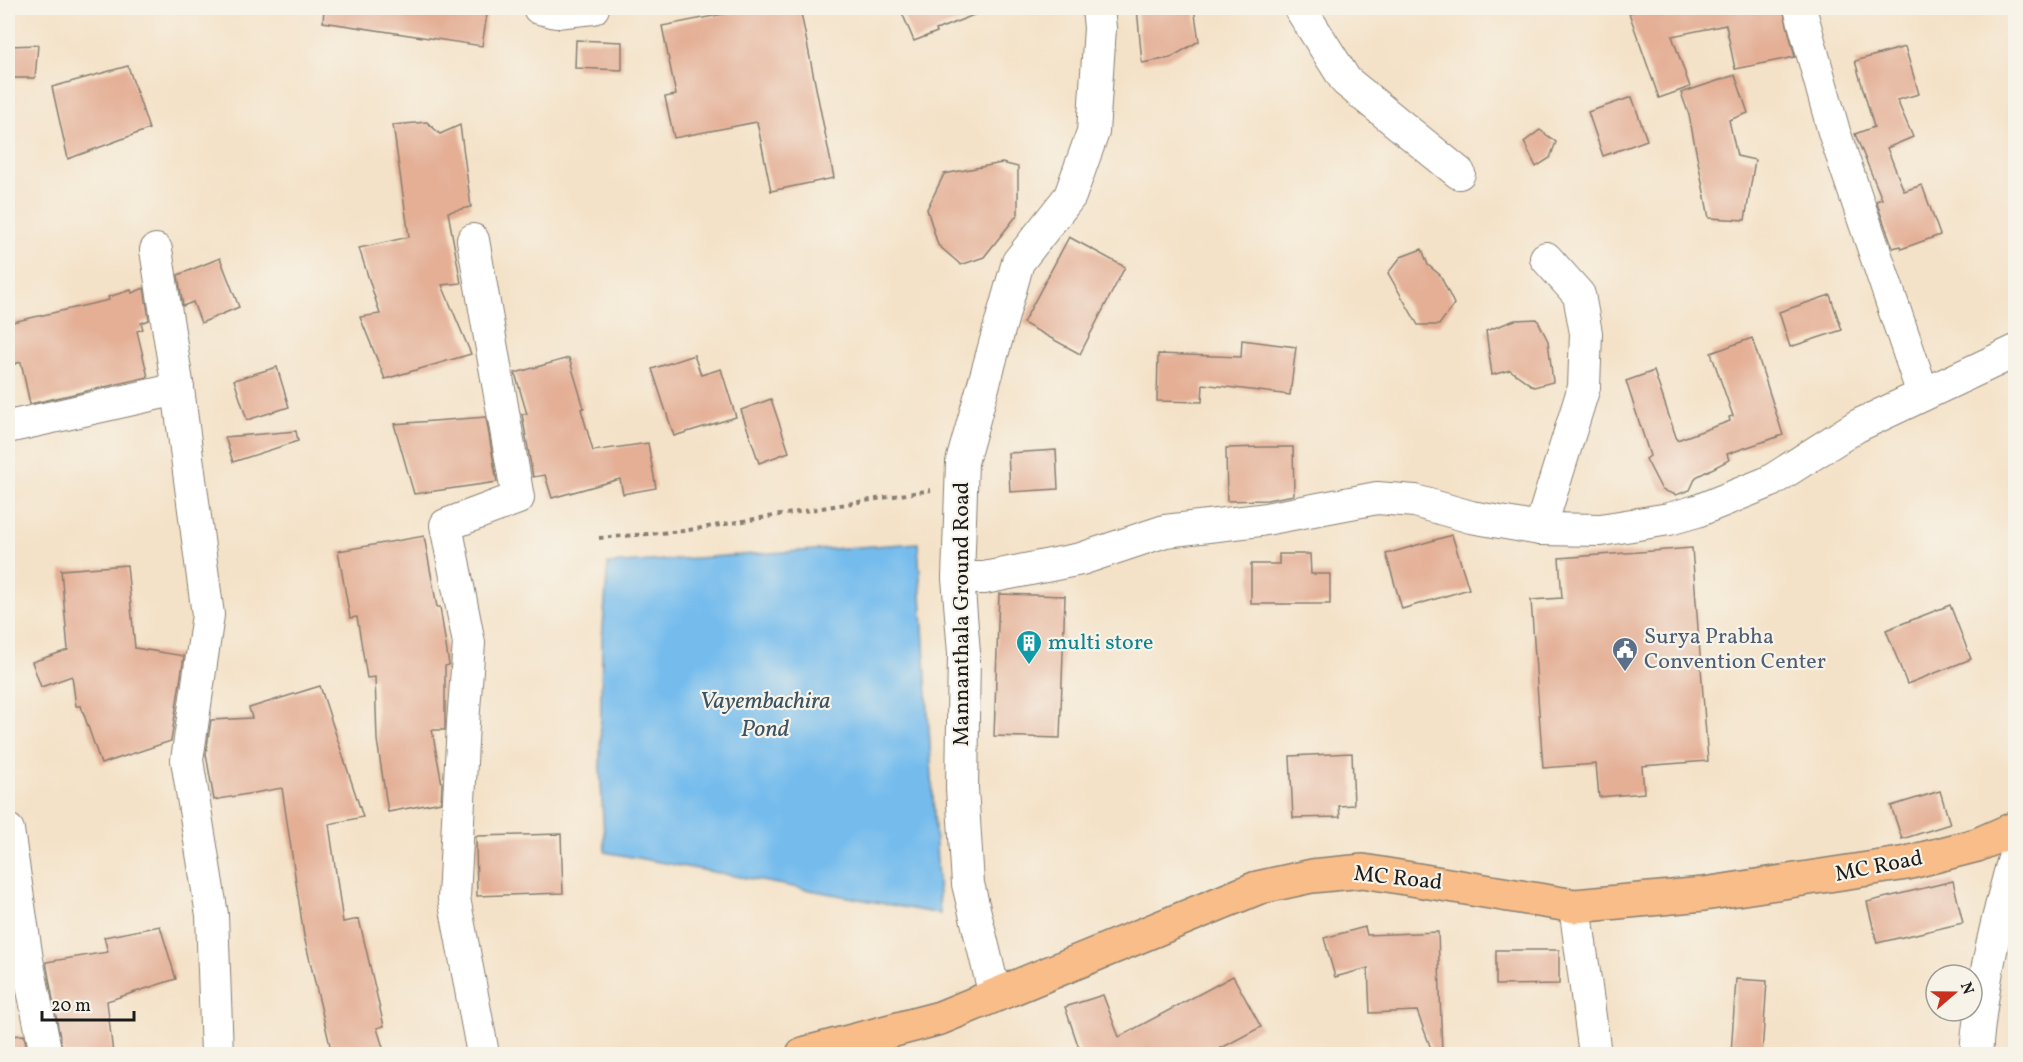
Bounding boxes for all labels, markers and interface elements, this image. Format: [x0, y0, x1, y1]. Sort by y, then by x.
street label: Mannanthala Ground Road [947, 482, 978, 746]
place label: Surya Prabha Convention Center [1644, 622, 1826, 678]
building icon: multi store [1014, 628, 1044, 666]
place label: multi store [1048, 628, 1153, 659]
public building icon: Surya Prabha Convention Center [1610, 635, 1640, 673]
water label: Vayembachira Pond [699, 685, 831, 747]
street label: MC Road [1832, 843, 1926, 891]
street label: MC Road [1352, 859, 1444, 899]
north arrow [1924, 963, 1984, 1023]
text: N [1954, 979, 1979, 998]
scale bar [42, 984, 134, 1022]
text: 20 m [51, 994, 91, 1019]

